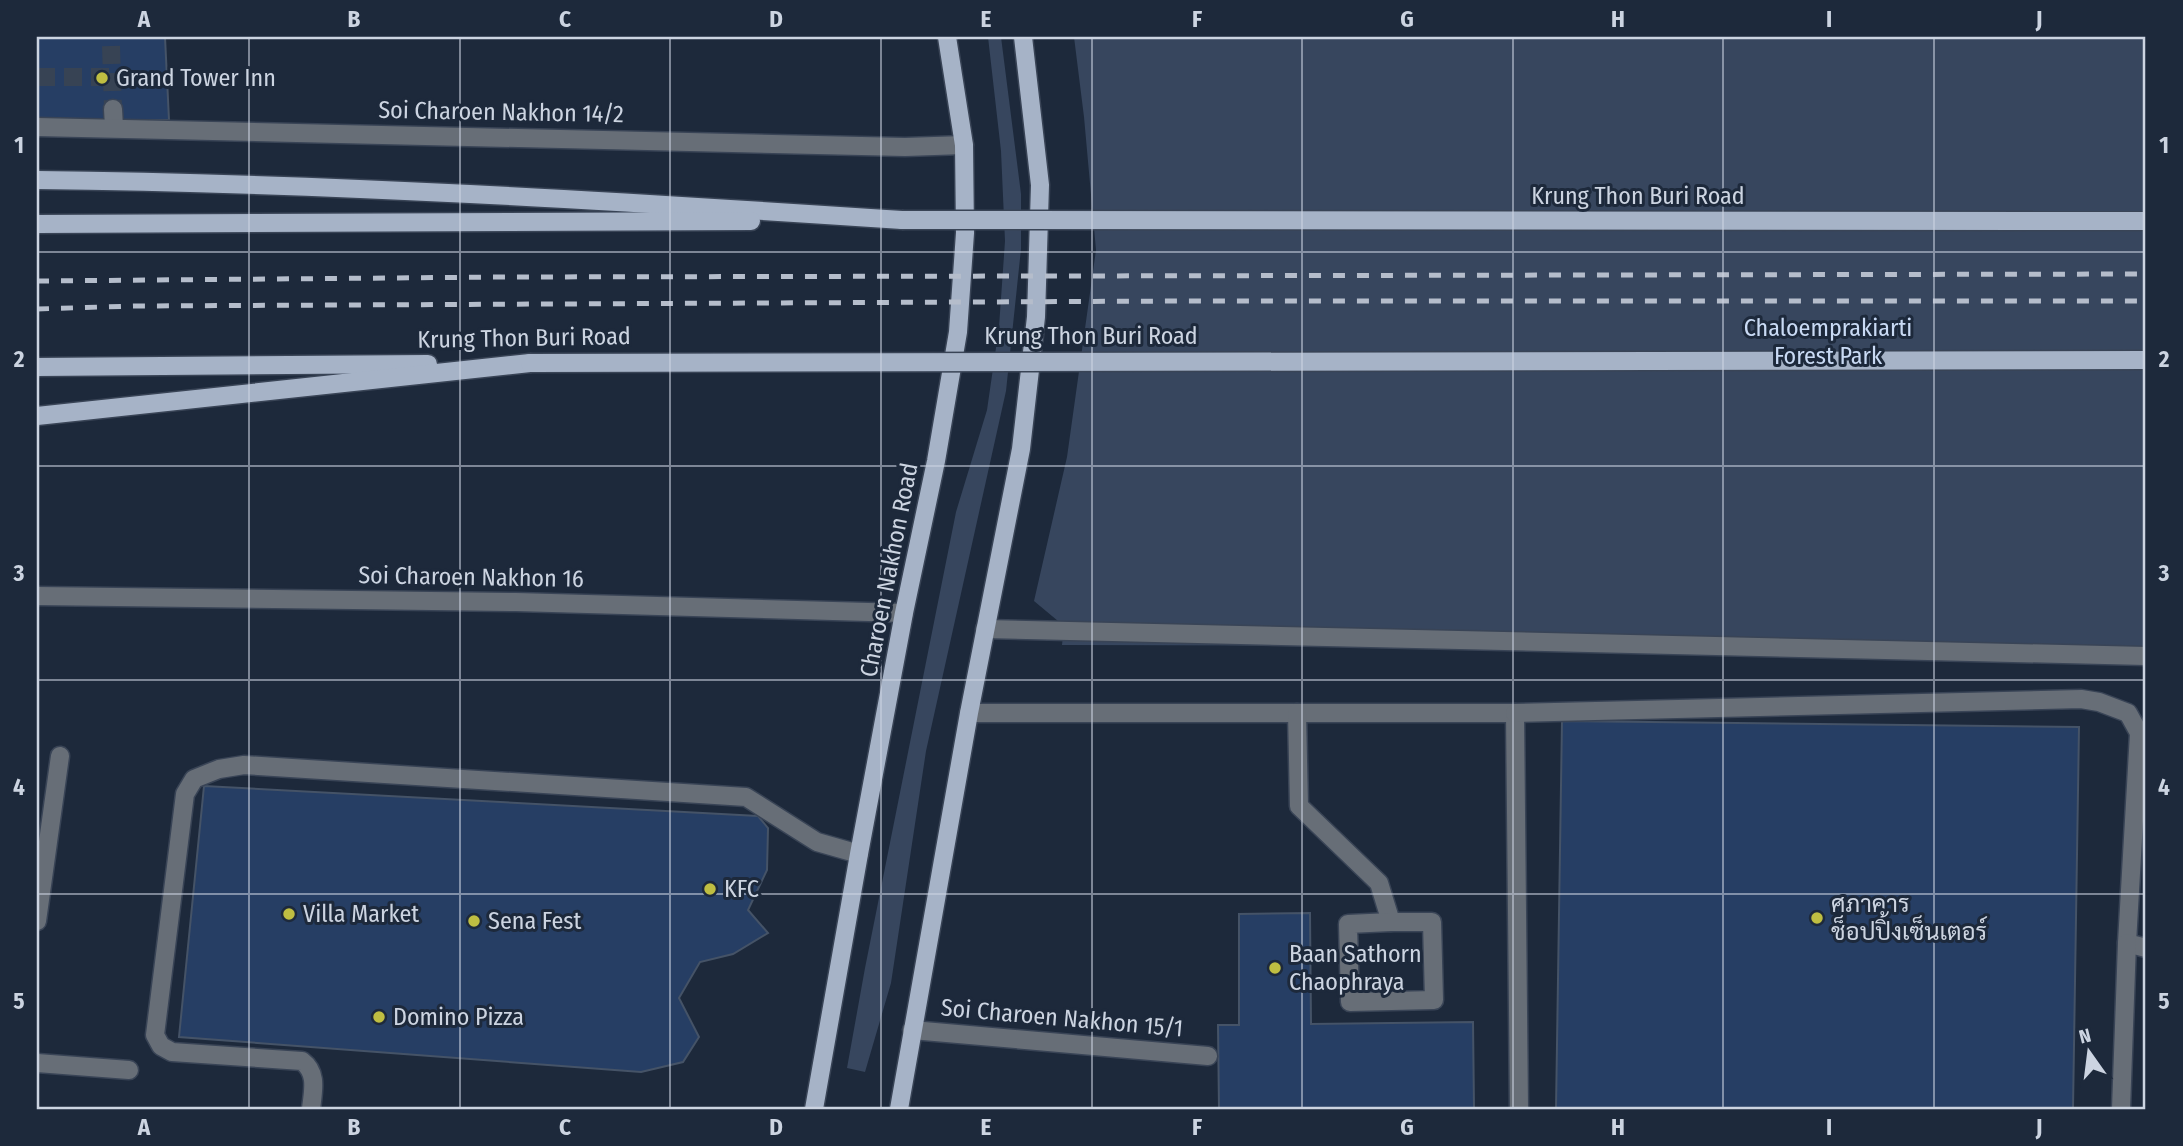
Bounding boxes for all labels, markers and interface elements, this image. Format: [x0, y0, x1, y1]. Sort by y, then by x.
text: A [137, 5, 151, 33]
text: B [348, 5, 361, 33]
text: C [559, 5, 571, 33]
text: D [769, 5, 783, 33]
text: E [981, 5, 992, 33]
text: F [1192, 5, 1202, 33]
text: G [1400, 5, 1414, 33]
text: H [1611, 5, 1625, 33]
text: I [1826, 5, 1832, 33]
text: J [2035, 5, 2042, 33]
place label: Grand Tower Inn [116, 64, 276, 92]
marker: Grand Tower Inn [94, 70, 110, 86]
street label: Soi Charoen Nakhon 14/2 [378, 96, 624, 128]
text: 1 [14, 131, 24, 159]
text: 1 [2159, 131, 2169, 159]
street label: Krung Thon Buri Road [1531, 182, 1745, 210]
park label: Chaloemprakiarti Forest Park [1744, 314, 1912, 370]
street label: Krung Thon Buri Road [417, 322, 631, 354]
street label: Krung Thon Buri Road [984, 322, 1198, 350]
text: 2 [13, 345, 25, 373]
text: 2 [2158, 345, 2170, 373]
street label: Charoen Nakhon Road [854, 461, 924, 679]
text: 3 [13, 559, 25, 587]
text: 3 [2158, 559, 2170, 587]
street label: Soi Charoen Nakhon 16 [358, 561, 584, 593]
text: 4 [13, 773, 25, 801]
text: 4 [2158, 773, 2170, 801]
place label: KFC [724, 875, 759, 903]
marker: KFC [702, 881, 718, 897]
place label: ศุภาคาร ช็อปปิ้งเซ็นเตอร์ [1831, 890, 1987, 946]
place label: Villa Market [303, 900, 419, 928]
marker: Villa Market [281, 906, 297, 922]
place label: Sena Fest [488, 907, 582, 935]
marker: ศุภาคาร ช็อปปิ้งเซ็นเตอร์ [1809, 910, 1825, 926]
marker: Sena Fest [466, 913, 482, 929]
place label: Baan Sathorn Chaophraya [1289, 940, 1422, 996]
marker: Baan Sathorn Chaophraya [1267, 960, 1283, 976]
text: 5 [13, 987, 25, 1015]
text: 5 [2158, 987, 2170, 1015]
street label: Soi Charoen Nakhon 15/1 [940, 993, 1184, 1043]
place label: Domino Pizza [393, 1003, 524, 1031]
marker: Domino Pizza [371, 1009, 387, 1025]
north arrow [2054, 1016, 2124, 1086]
text: N [2077, 1023, 2093, 1049]
text: A [137, 1113, 151, 1141]
text: B [348, 1113, 361, 1141]
text: C [559, 1113, 571, 1141]
text: D [769, 1113, 783, 1141]
text: E [981, 1113, 992, 1141]
text: F [1192, 1113, 1202, 1141]
text: G [1400, 1113, 1414, 1141]
text: H [1611, 1113, 1625, 1141]
text: I [1826, 1113, 1832, 1141]
text: J [2035, 1113, 2042, 1141]

